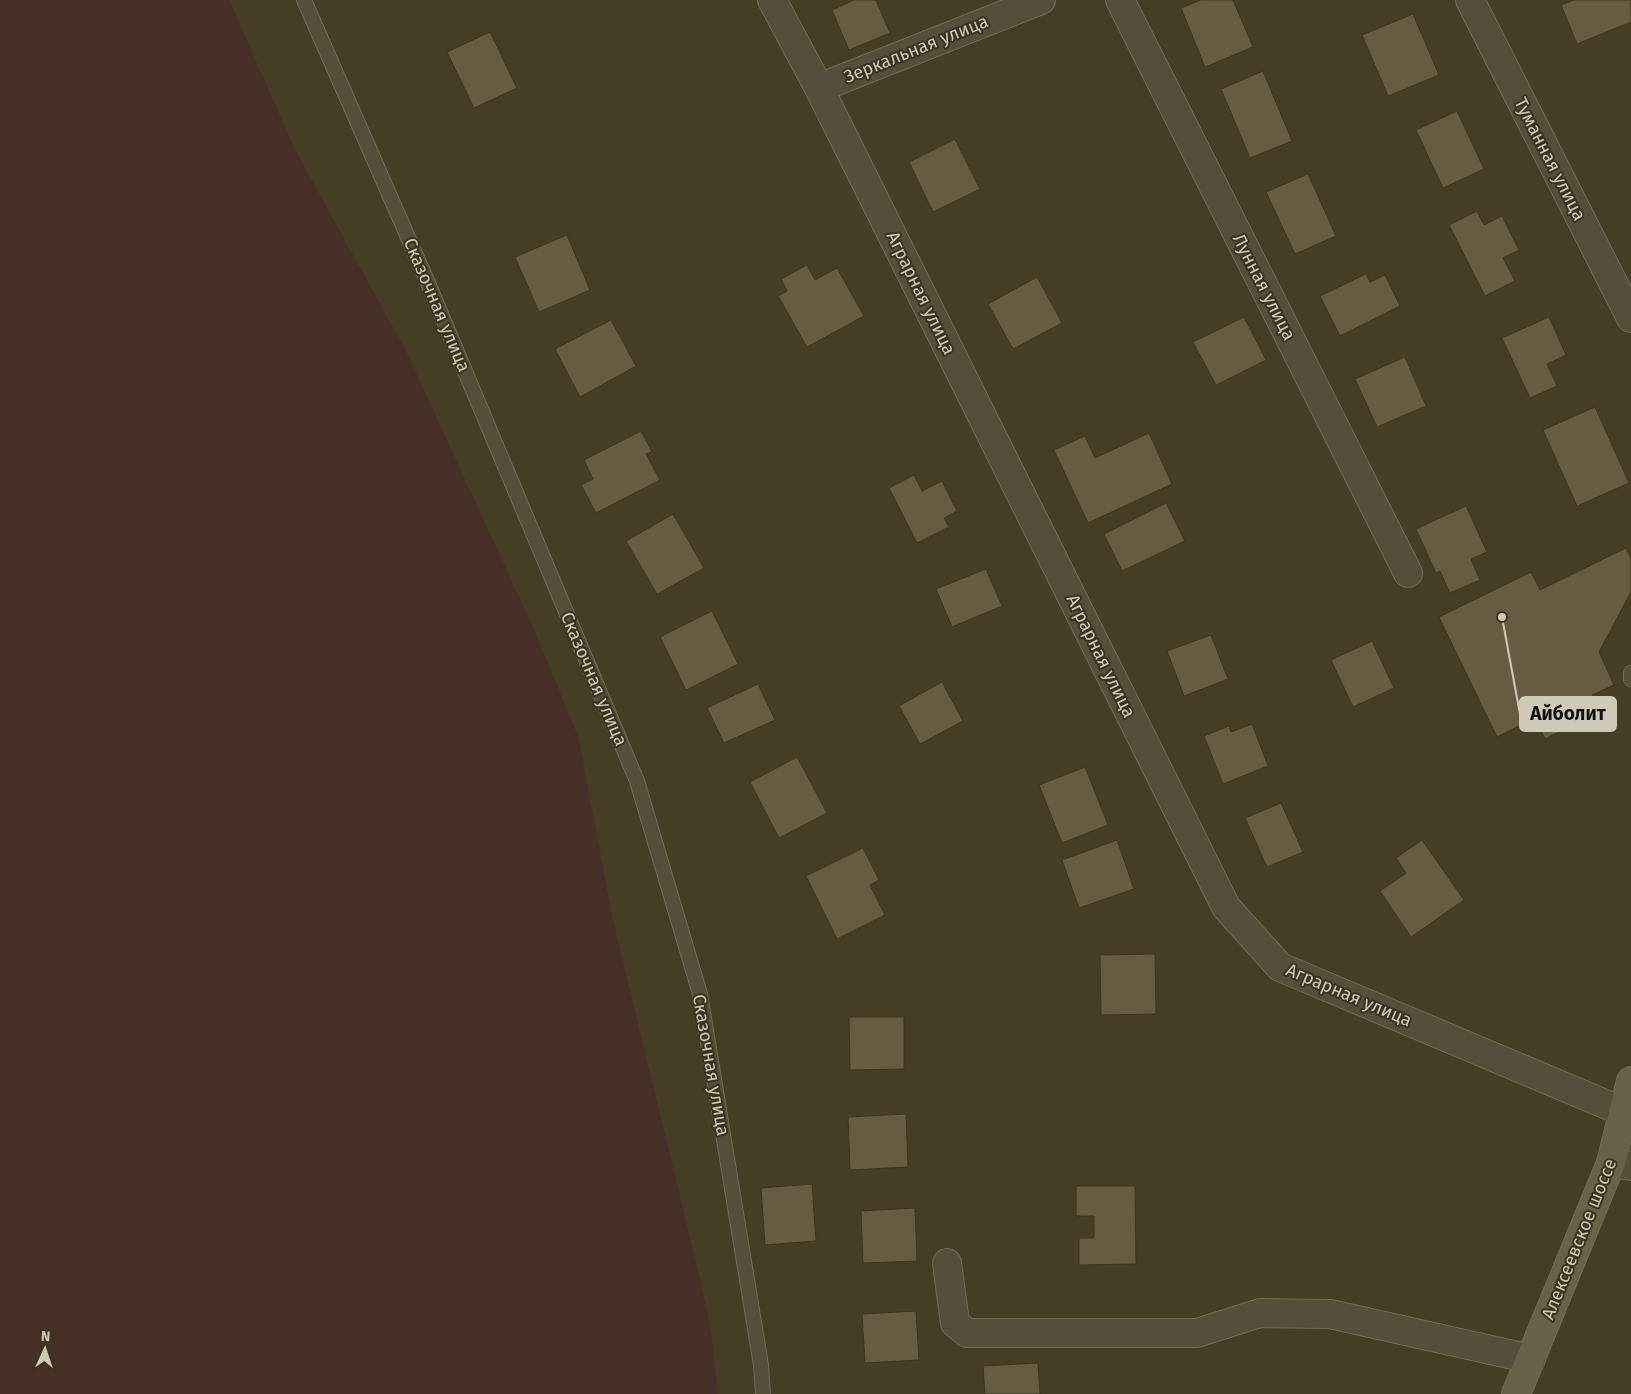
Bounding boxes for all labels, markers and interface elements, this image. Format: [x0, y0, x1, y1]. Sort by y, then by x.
street label: Зеркальная улица [841, 10, 991, 88]
street label: Туманная улица [1510, 94, 1590, 224]
street label: Аграрная улица [882, 228, 960, 358]
street label: Лунная улица [1228, 230, 1300, 344]
street label: Сказочная улица [399, 235, 475, 375]
street label: Аграрная улица [1062, 591, 1140, 721]
street label: Сказочная улица [556, 609, 632, 749]
callout: Айболит [1520, 697, 1616, 731]
text: Айболит [1529, 702, 1607, 725]
street label: Аграрная улица [1283, 959, 1415, 1031]
street label: Сказочная улица [688, 992, 734, 1138]
street label: Алексеевское шоссе [1537, 1155, 1621, 1323]
north arrow [20, 1324, 70, 1374]
text: N [41, 1328, 51, 1345]

